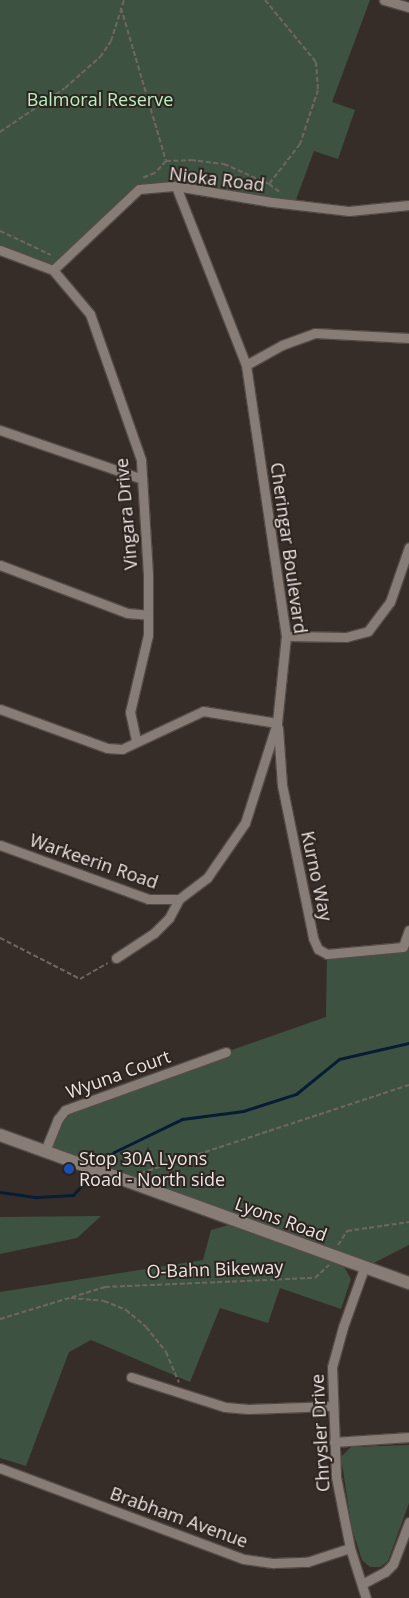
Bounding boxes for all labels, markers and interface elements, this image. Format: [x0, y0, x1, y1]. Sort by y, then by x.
park label: Balmoral Reserve [27, 88, 173, 110]
street label: Nioka Road [168, 162, 266, 196]
street label: Vingara Drive [110, 457, 142, 571]
street label: Cheringar Boulevard [266, 461, 312, 635]
street label: Warkeerin Road [27, 829, 161, 893]
street label: Kurno Way [297, 829, 337, 923]
street label: Wyuna Court [63, 1045, 173, 1103]
place label: Stop 30A Lyons Road - North side [79, 1148, 225, 1190]
marker: Stop 30A Lyons Road - North side [63, 1163, 75, 1175]
street label: Lyons Road [232, 1192, 330, 1246]
street label: O-Bahn Bikeway [146, 1256, 284, 1282]
street label: Chrysler Drive [306, 1373, 334, 1493]
street label: Brabham Avenue [107, 1482, 251, 1552]

